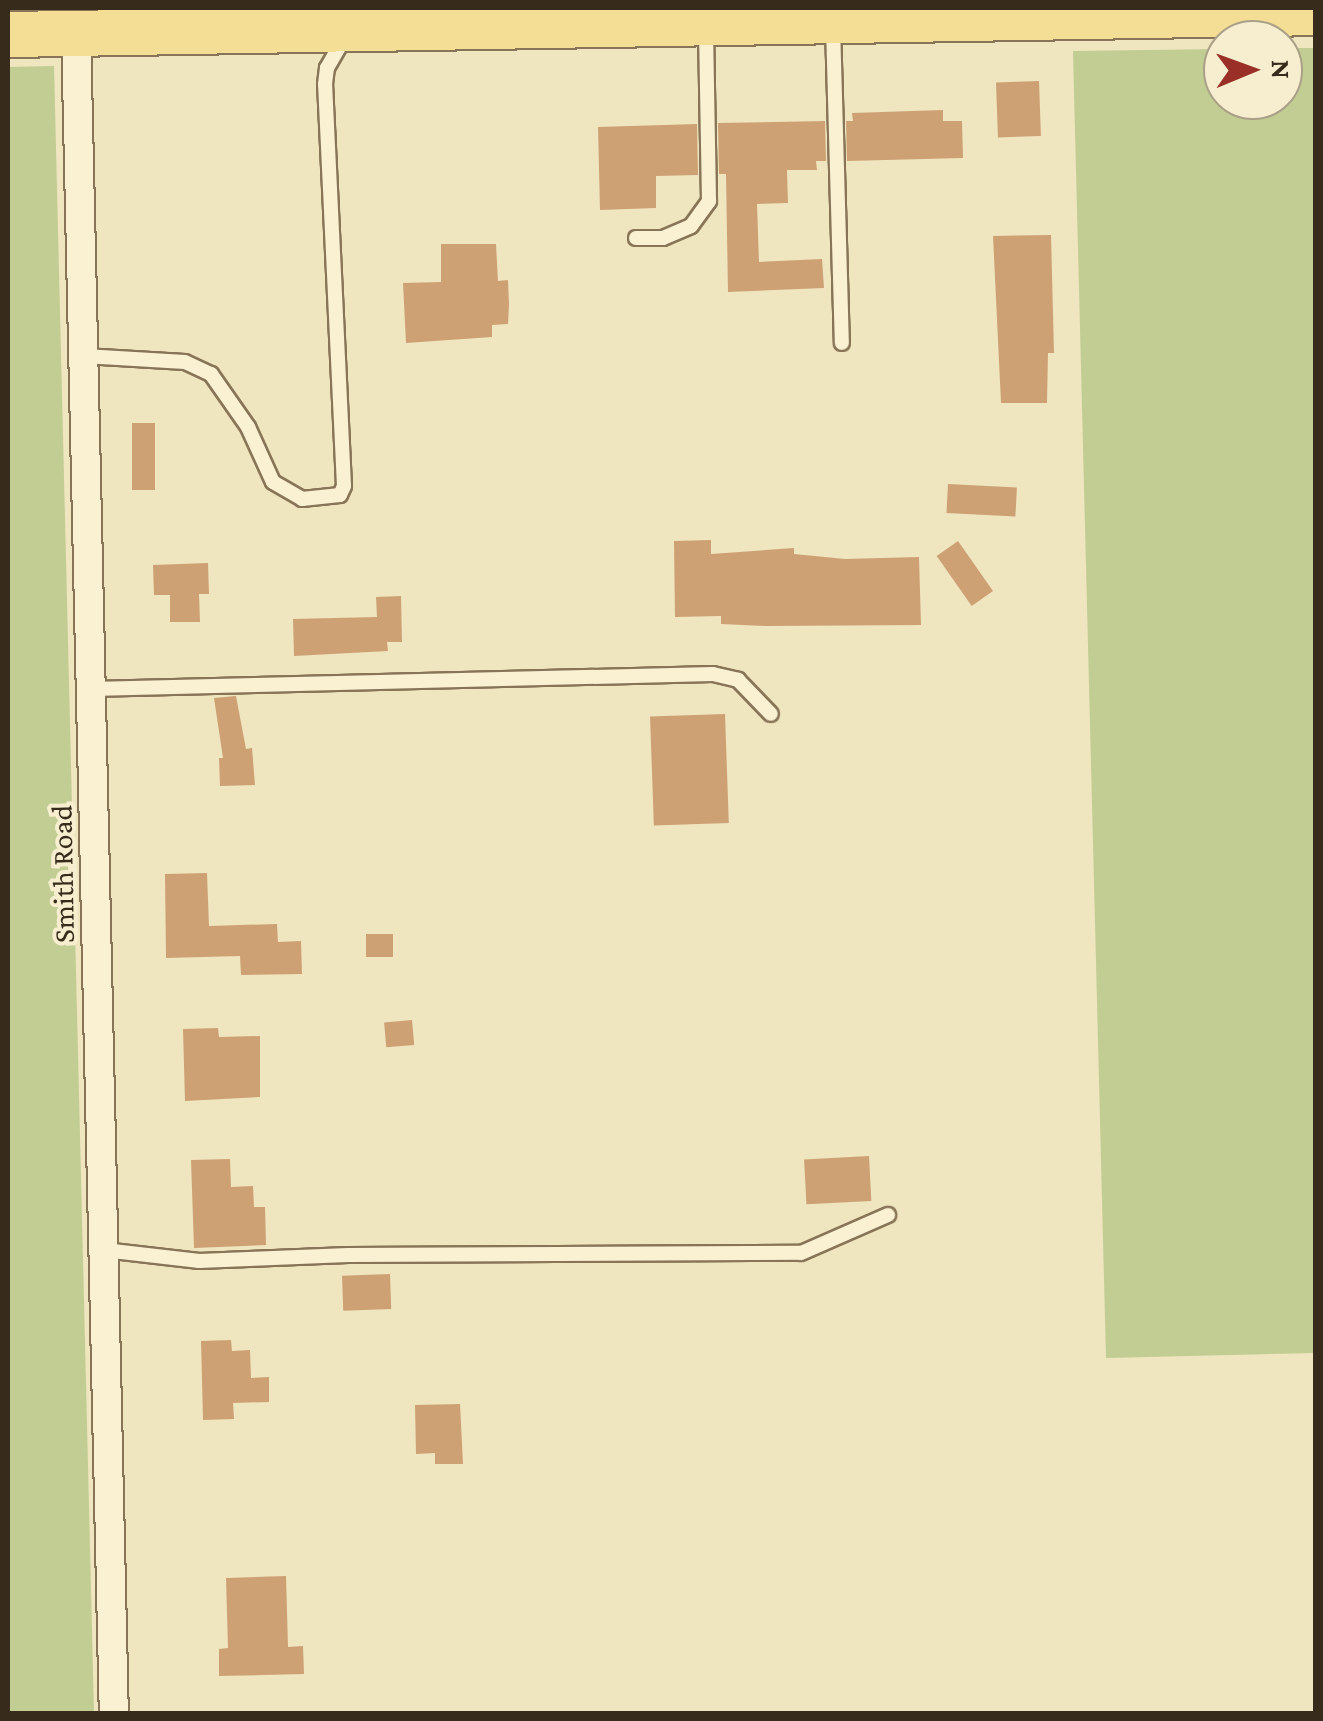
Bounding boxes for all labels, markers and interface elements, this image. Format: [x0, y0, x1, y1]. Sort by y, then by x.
north arrow [1203, 20, 1303, 120]
text: N [1266, 60, 1297, 79]
street label: Smith Road [44, 804, 82, 944]

